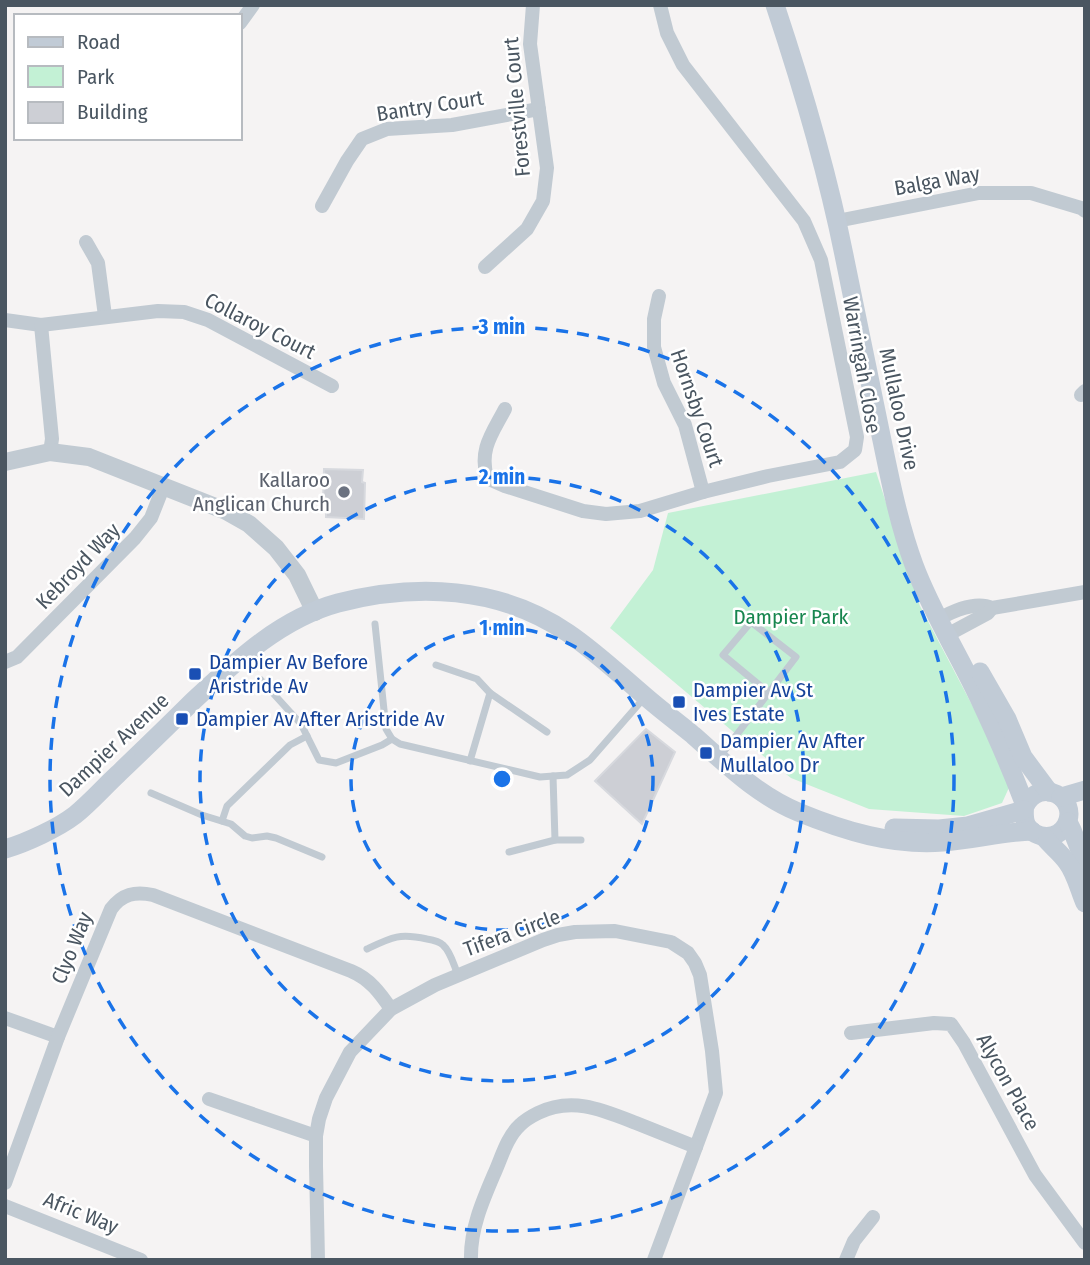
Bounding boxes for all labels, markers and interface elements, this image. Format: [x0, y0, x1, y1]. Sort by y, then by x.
legend [14, 14, 242, 140]
text: Road [77, 29, 121, 55]
street label: Forestville Court [498, 36, 536, 178]
text: Park [77, 64, 115, 90]
street label: Bantry Court [375, 85, 485, 127]
text: Building [77, 99, 148, 125]
street label: Balga Way [892, 161, 982, 201]
street label: Collaroy Court [200, 287, 320, 365]
street label: Warringah Close [837, 295, 887, 435]
text: 3 min [478, 314, 525, 340]
street label: Hornsby Court [665, 346, 729, 471]
street label: Mullaloo Drive [873, 346, 925, 472]
text: 2 min [478, 464, 525, 490]
place label: Kallaroo Anglican Church [193, 467, 330, 517]
marker: Kallaroo Anglican Church [336, 484, 352, 500]
street label: Kebroyd Way [30, 517, 126, 615]
park label: Dampier Park [734, 604, 849, 630]
text: 1 min [479, 615, 525, 641]
place label: Dampier Av Before Aristride Av [209, 649, 368, 699]
marker: Dampier Av Before Aristride Av [187, 666, 203, 682]
place label: Dampier Av St Ives Estate [693, 677, 813, 727]
street label: Dampier Avenue [54, 688, 174, 802]
marker: Dampier Av St Ives Estate [671, 694, 687, 710]
place label: Dampier Av After Aristride Av [196, 706, 445, 732]
marker: Dampier Av After Aristride Av [174, 711, 190, 727]
place label: Dampier Av After Mullaloo Dr [720, 728, 865, 778]
marker: Dampier Av After Mullaloo Dr [698, 745, 714, 761]
centre of rings [490, 767, 514, 791]
street label: Tifera Circle [460, 904, 564, 962]
street label: Clyo Way [46, 908, 98, 988]
street label: Alycon Place [971, 1029, 1045, 1135]
street label: Afric Way [40, 1186, 123, 1240]

